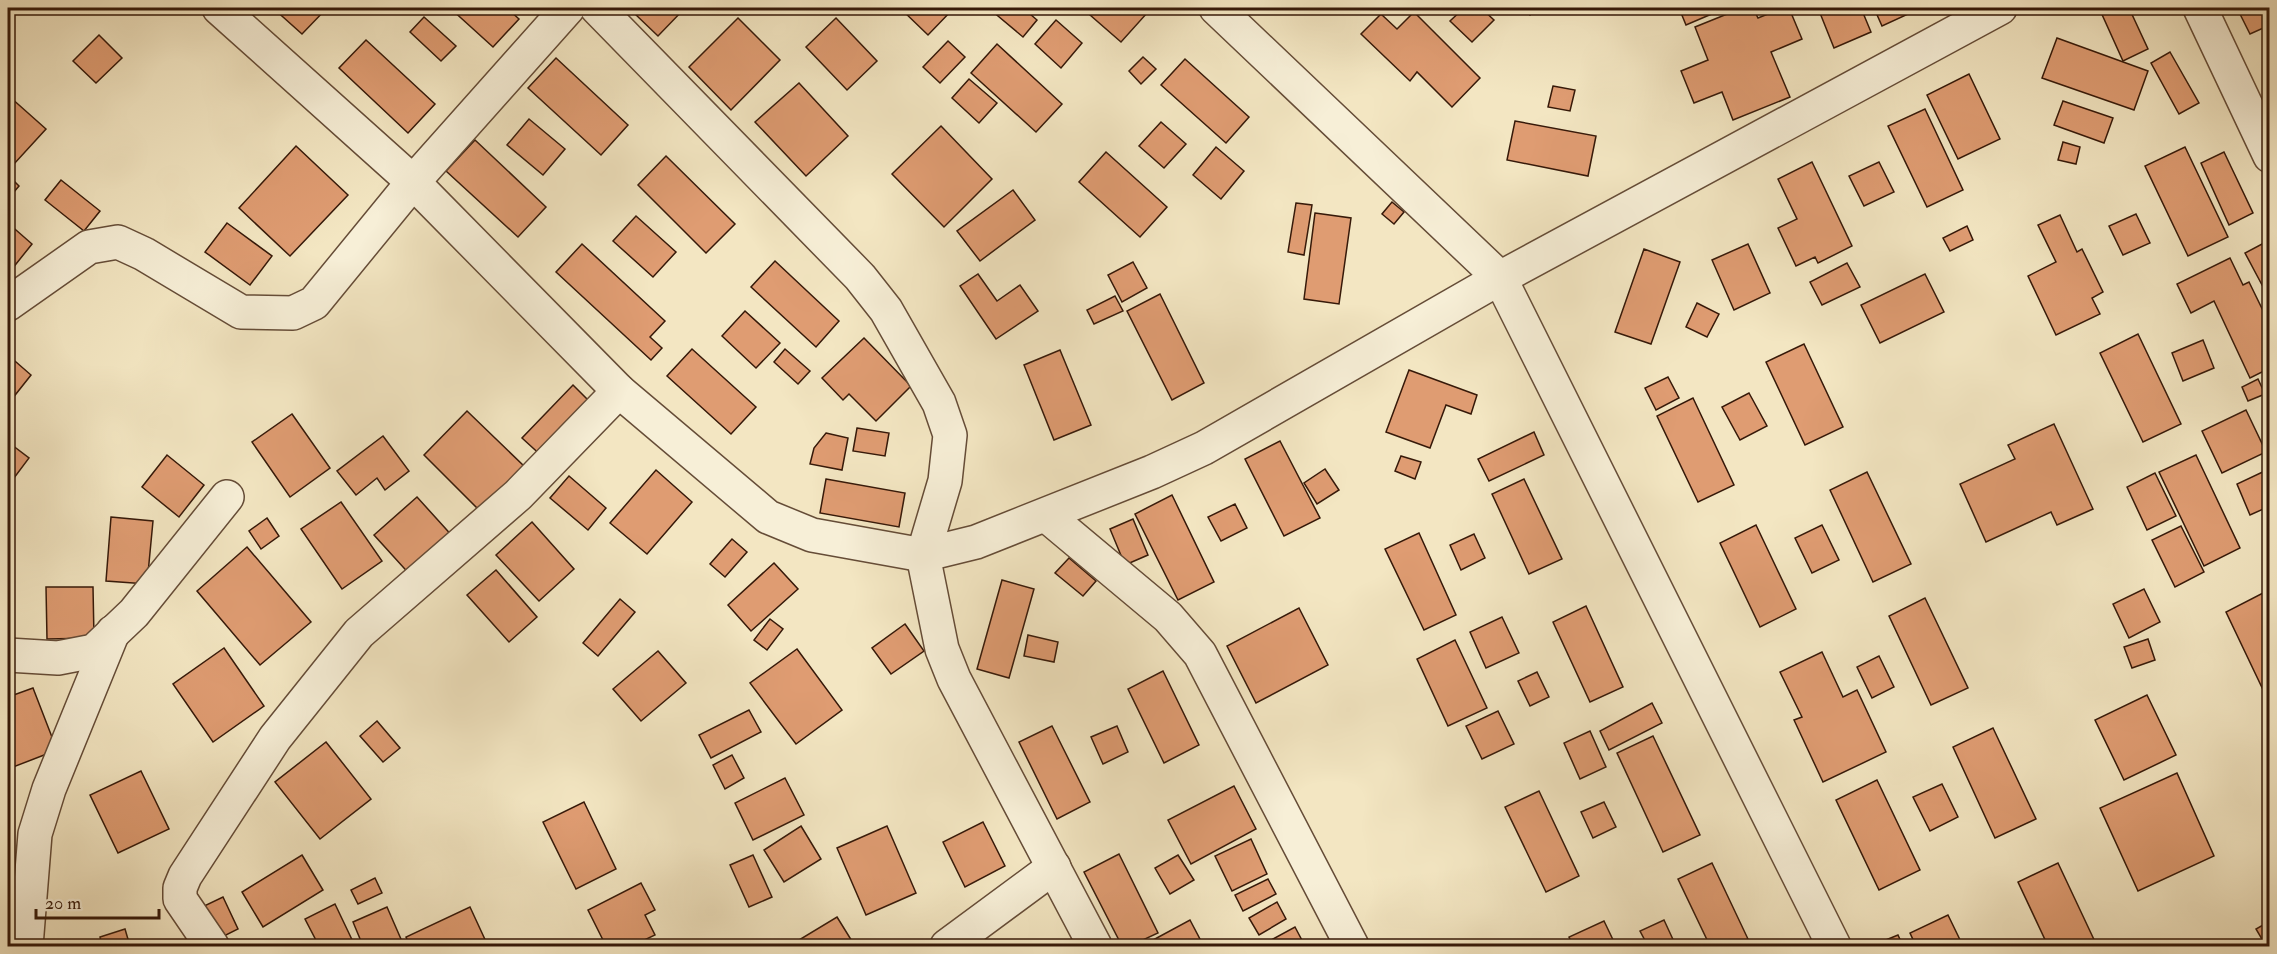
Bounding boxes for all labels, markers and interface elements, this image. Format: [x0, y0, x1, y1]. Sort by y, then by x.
scale bar [36, 882, 159, 920]
text: 20 m [45, 892, 81, 915]

